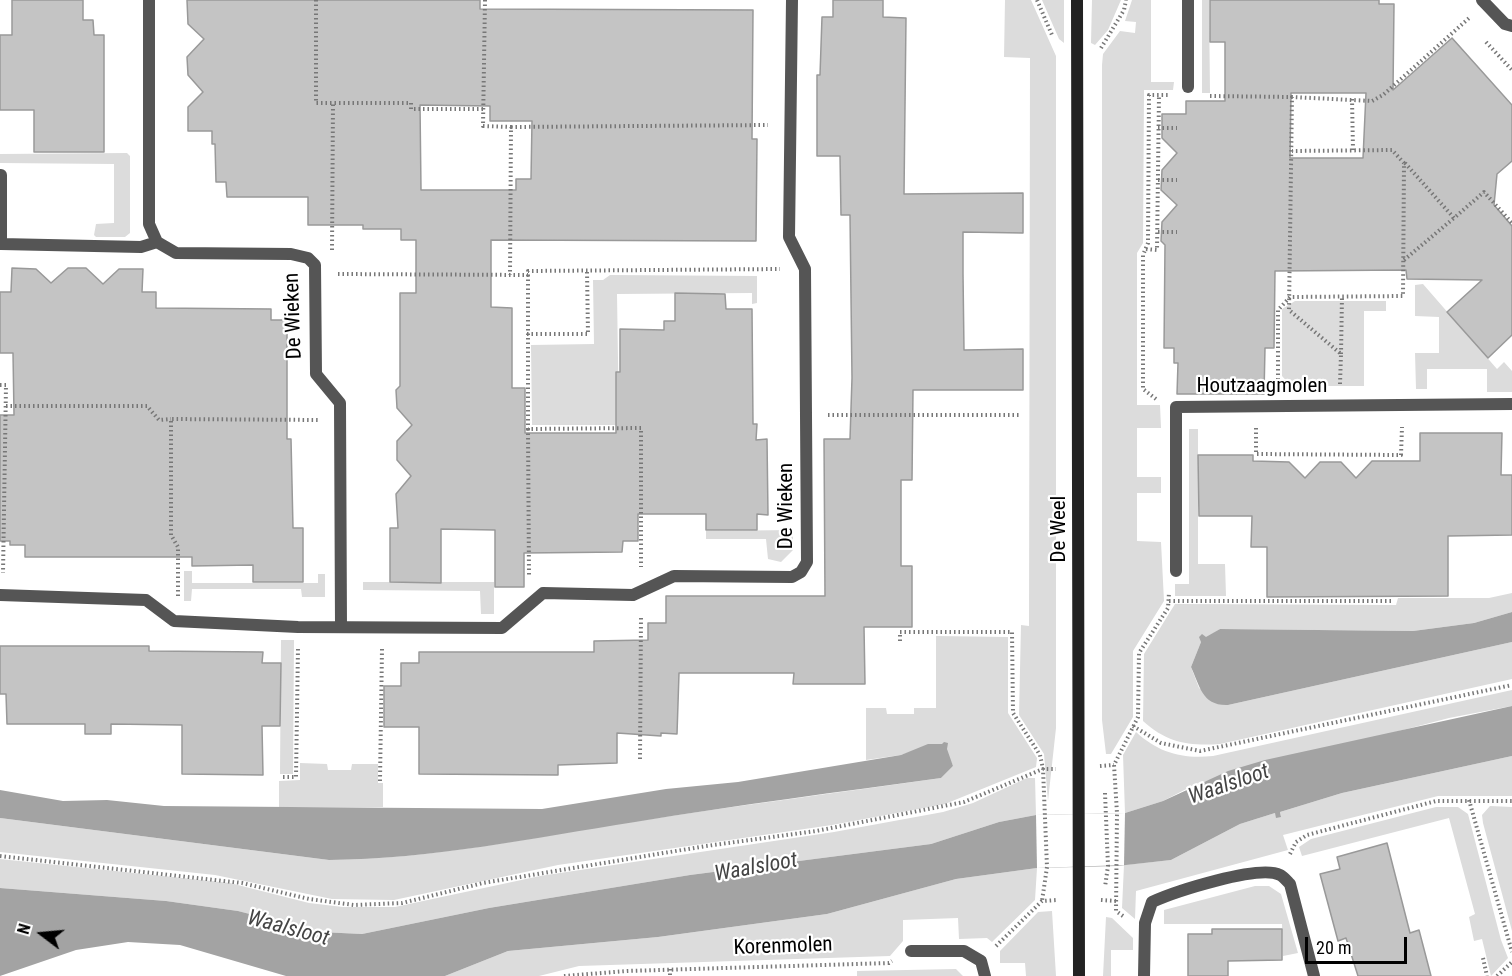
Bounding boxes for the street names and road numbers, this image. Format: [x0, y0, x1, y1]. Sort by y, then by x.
street label: De Wieken [280, 272, 308, 360]
street label: Houtzaagmolen [1197, 374, 1327, 400]
street label: De Wieken [774, 463, 800, 549]
street label: De Weel [1047, 496, 1073, 562]
street label: Korenmolen [733, 933, 833, 961]

